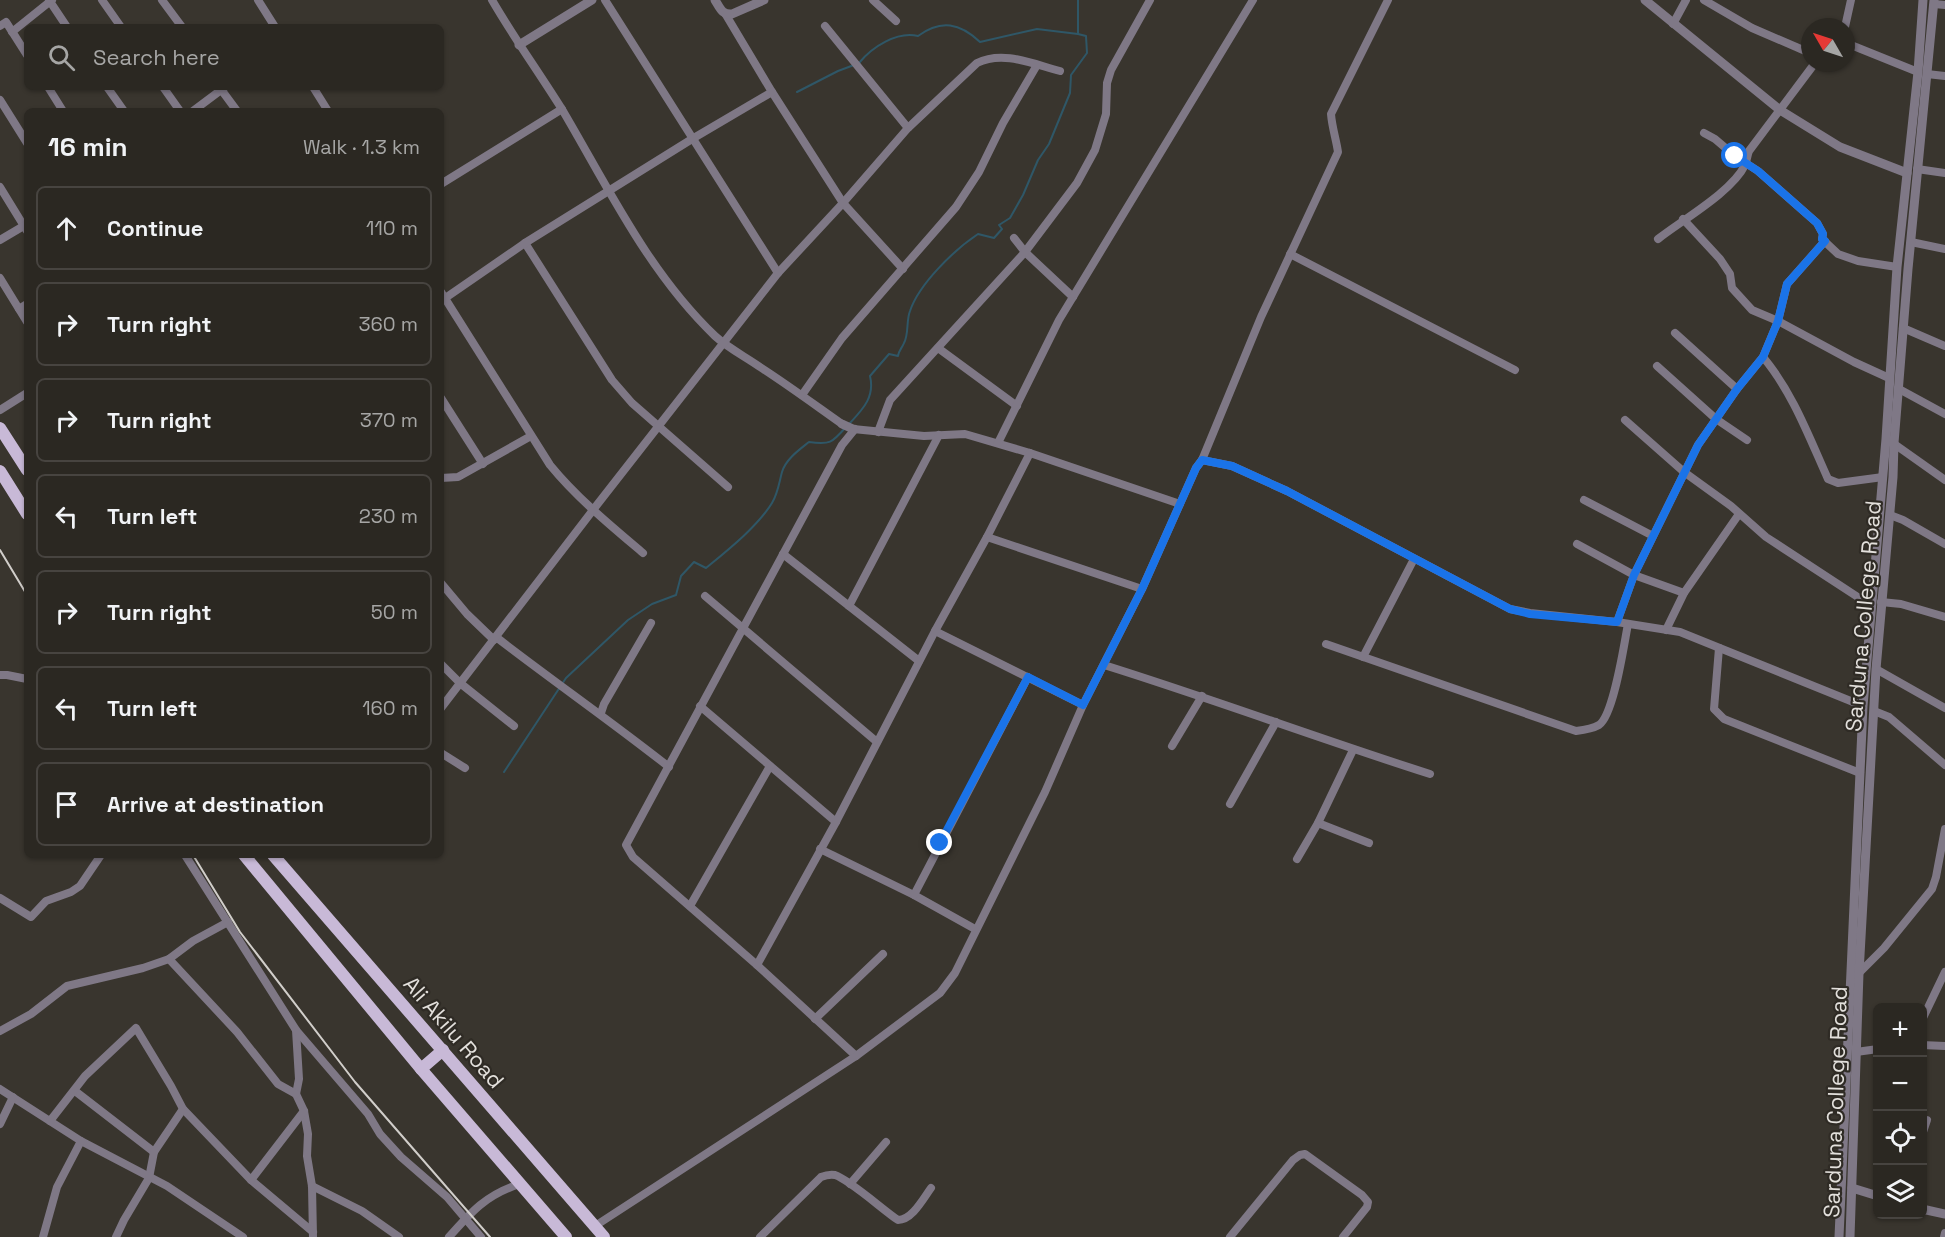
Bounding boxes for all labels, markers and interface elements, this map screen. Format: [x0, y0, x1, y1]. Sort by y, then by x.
north arrow [1801, 18, 1855, 72]
search box [24, 24, 444, 90]
icon: search [45, 41, 78, 74]
text: Search here [93, 43, 220, 71]
text: 16 min [48, 130, 128, 164]
text: Walk · 1.3 km [303, 134, 420, 160]
route start [1721, 142, 1747, 168]
icon: ahead [50, 212, 83, 245]
text: Continue [107, 214, 203, 242]
text: 110 m [366, 215, 418, 241]
icon: right [50, 308, 83, 341]
text: Turn right [107, 310, 212, 338]
text: 360 m [359, 311, 418, 337]
icon: right [50, 404, 83, 437]
text: Turn right [107, 406, 212, 434]
text: 370 m [360, 407, 418, 433]
street label: Sarduna College Road [1839, 499, 1887, 733]
icon: left [50, 500, 83, 533]
text: Turn left [107, 502, 197, 530]
text: 230 m [359, 503, 418, 529]
icon: right [50, 596, 83, 629]
text: Turn right [107, 598, 212, 626]
text: 50 m [371, 599, 418, 625]
icon: left [50, 692, 83, 725]
text: Turn left [107, 694, 197, 722]
text: 160 m [362, 695, 418, 721]
icon: arrive [50, 788, 83, 821]
text: Arrive at destination [107, 790, 324, 818]
route end [926, 829, 952, 855]
street label: Ali Akilu Road [398, 970, 510, 1094]
street label: Sarduna College Road [1817, 986, 1853, 1218]
map controls [1873, 1003, 1927, 1219]
button: + [1873, 1003, 1927, 1057]
button: − [1873, 1057, 1927, 1111]
button: locate [1873, 1111, 1927, 1165]
button: layers [1873, 1165, 1927, 1219]

